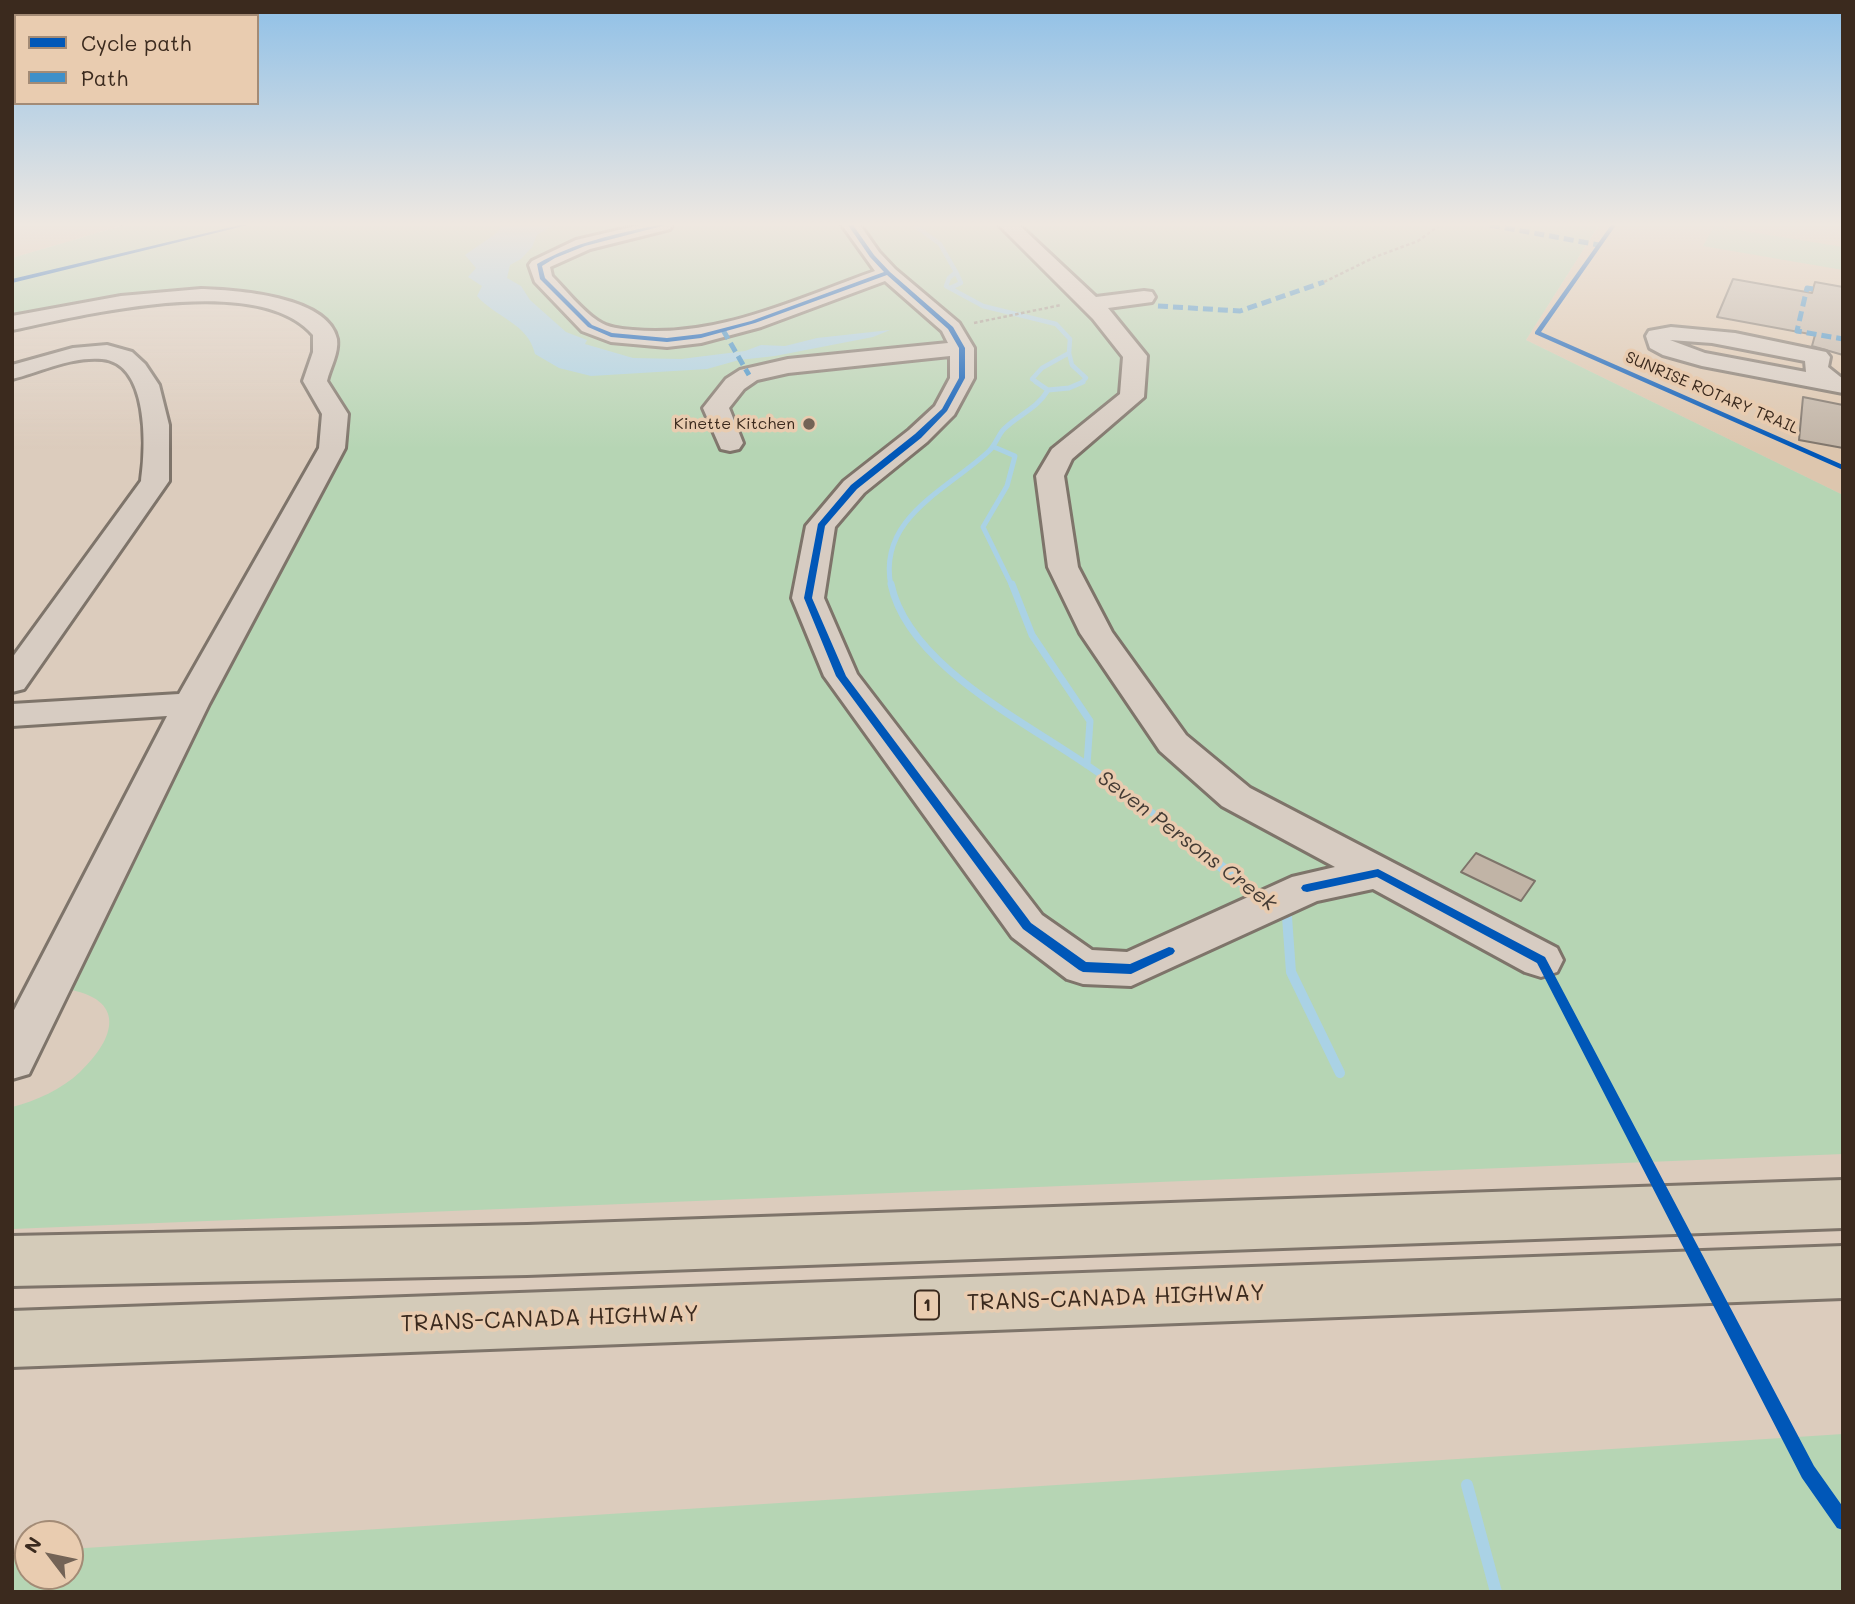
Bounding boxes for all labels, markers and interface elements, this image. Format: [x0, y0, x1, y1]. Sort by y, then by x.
legend [14, 14, 259, 105]
text: Cycle path [81, 29, 191, 56]
text: Path [81, 64, 128, 91]
street label: SUNRISE ROTARY TRAIL [1622, 348, 1802, 438]
place label: Kinette Kitchen [674, 414, 795, 434]
marker: Kinette Kitchen [801, 416, 817, 432]
water label: Seven Persons Creek [1093, 765, 1281, 917]
street label: TRANS-CANADA HIGHWAY [966, 1279, 1266, 1317]
road number: 1 [915, 1290, 939, 1320]
street label: TRANS-CANADA HIGHWAY [400, 1300, 700, 1338]
north arrow [14, 1520, 84, 1590]
text: N [18, 1532, 47, 1557]

